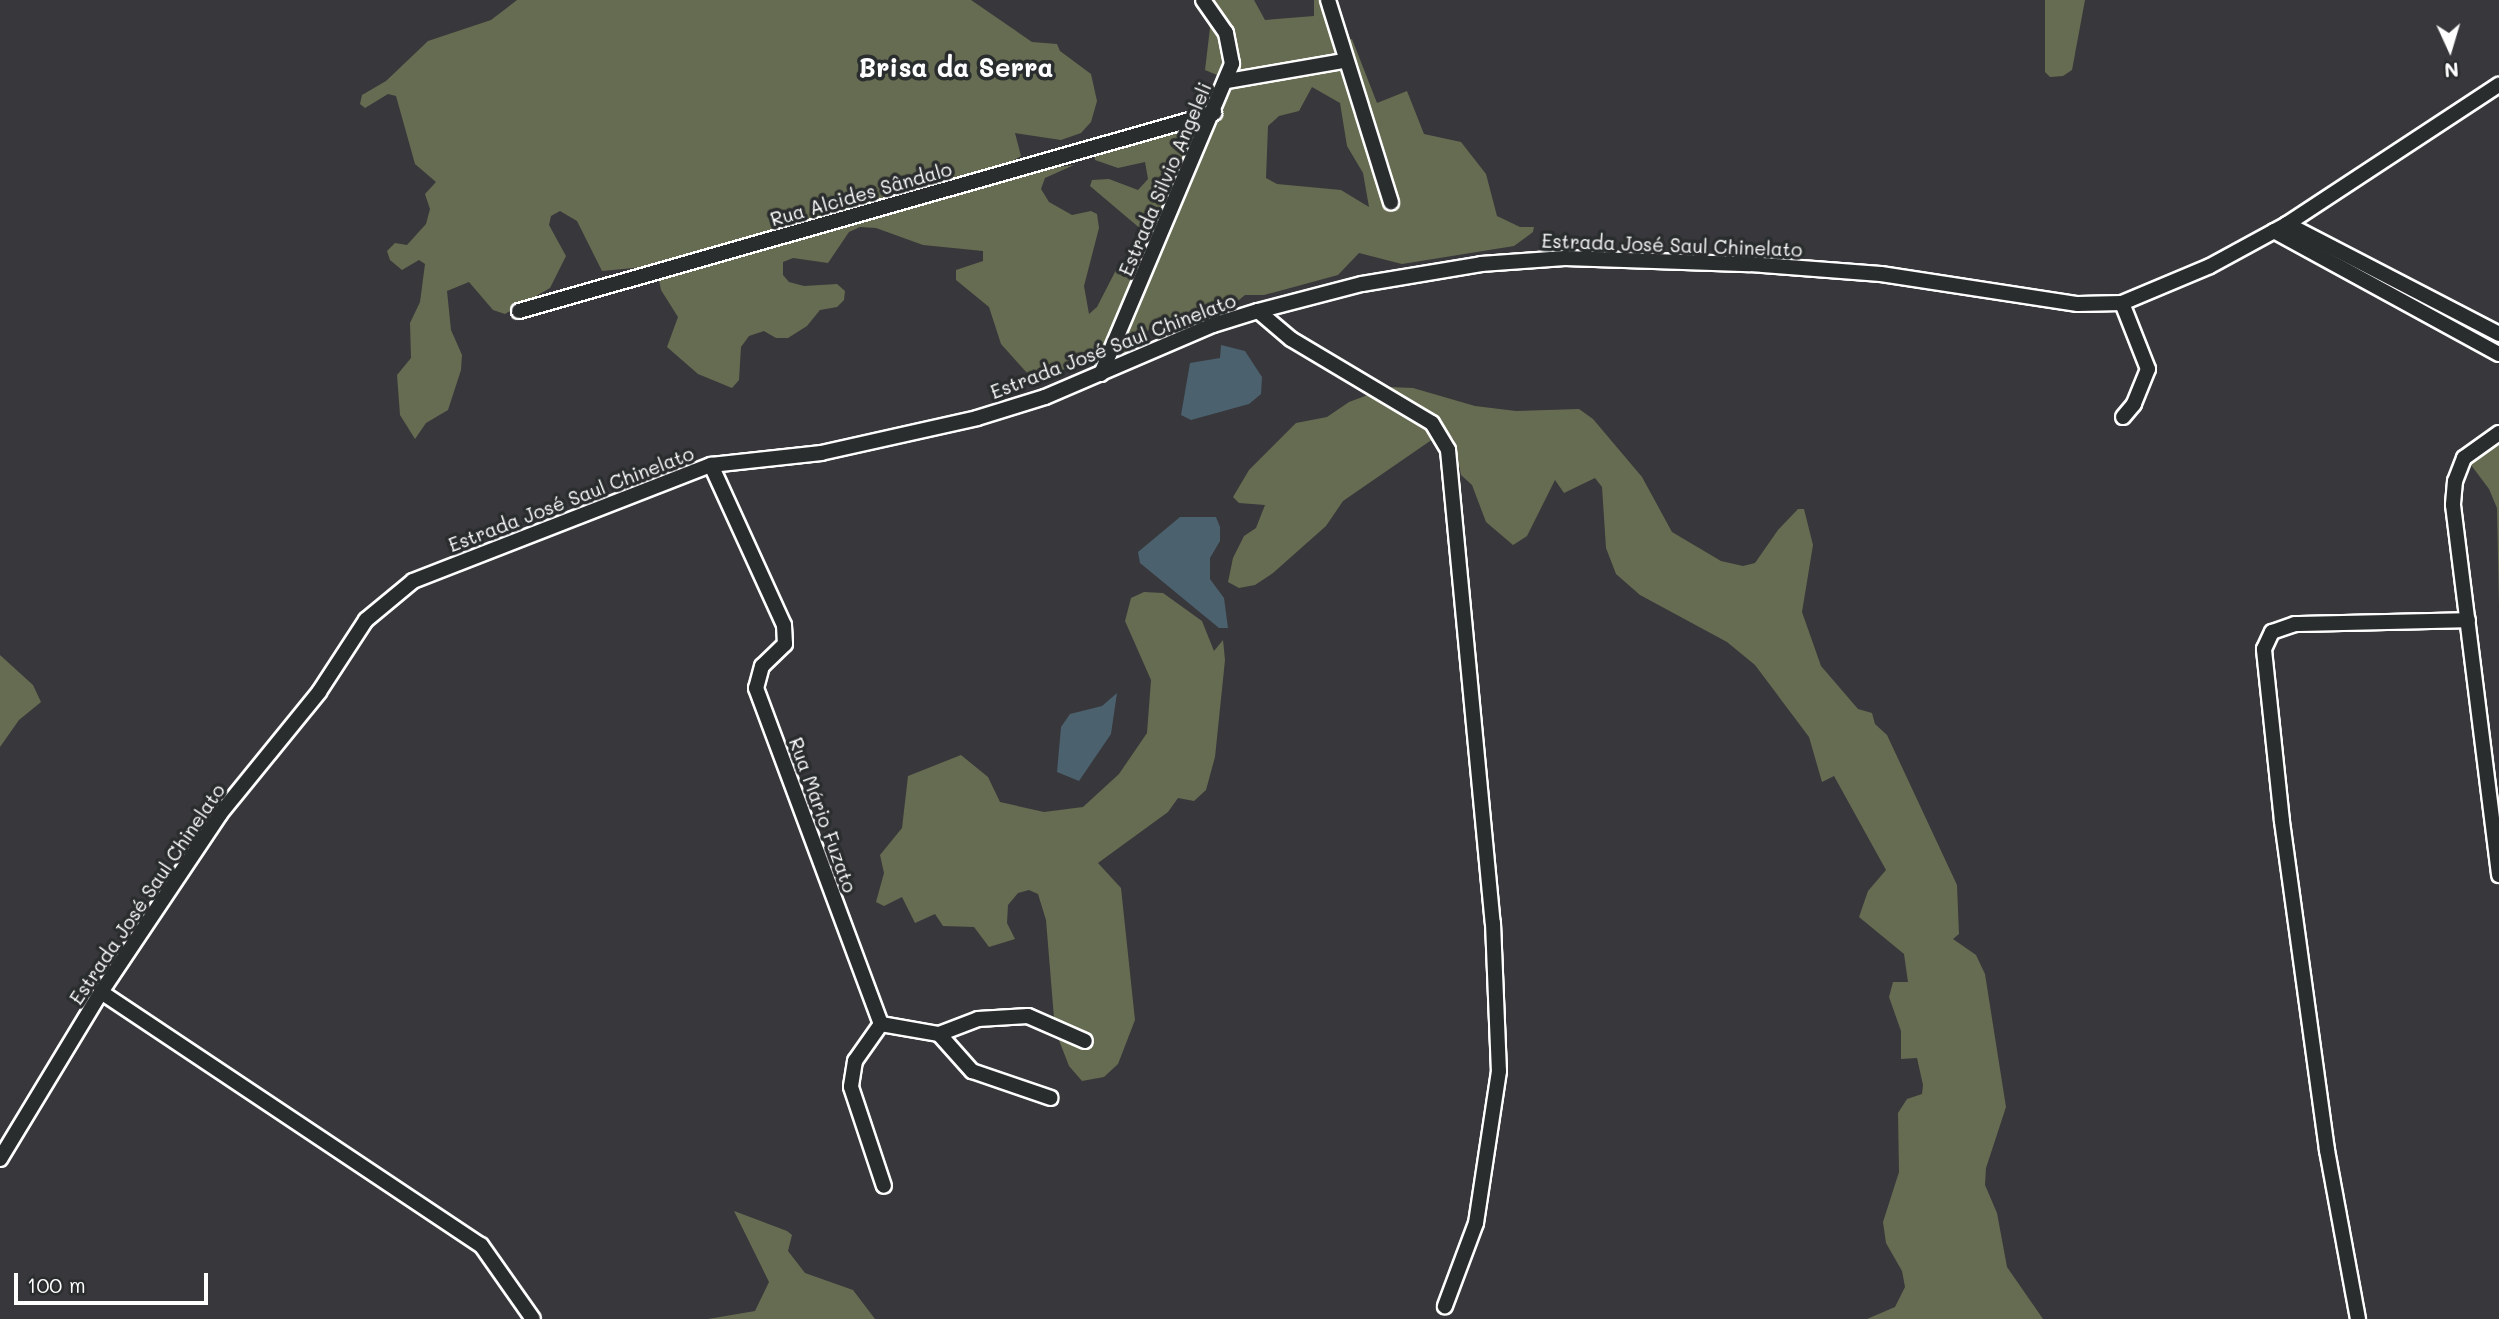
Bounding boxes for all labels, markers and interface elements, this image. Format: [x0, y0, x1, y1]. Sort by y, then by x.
north arrow [2415, 14, 2485, 84]
district label: Brisa da Serra [859, 52, 1053, 84]
text: N [2443, 57, 2460, 83]
street label: Estrada Silvio Angeleli [1114, 79, 1216, 279]
street label: Rua Alcides Sândalo [768, 157, 954, 231]
street label: Estrada José Saul Chinelato [1541, 229, 1803, 261]
street label: Estrada José Saul Chinelato [987, 289, 1239, 403]
street label: Estrada José Saul Chinelato [445, 442, 697, 556]
street label: Rua Mário Fuzato [784, 734, 862, 896]
street label: Estrada José Saul Chinelato [65, 779, 229, 1009]
scale bar [18, 1260, 212, 1304]
text: 100 m [27, 1271, 86, 1298]

